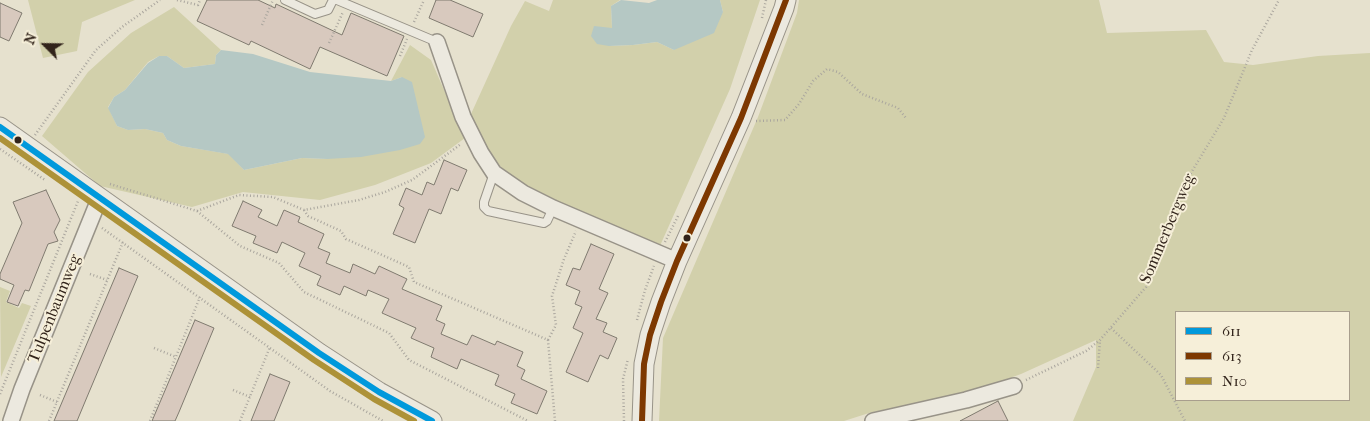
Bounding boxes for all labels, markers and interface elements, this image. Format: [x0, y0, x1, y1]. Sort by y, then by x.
north arrow [20, 20, 70, 70]
text: N [21, 31, 41, 47]
unlabelled marker [13, 135, 23, 145]
street label: Sommerbergweg [1136, 171, 1200, 287]
unlabelled marker [682, 233, 692, 243]
street label: Tulpenbaumweg [24, 252, 86, 366]
legend [1175, 311, 1350, 401]
text: 611 [1222, 322, 1241, 340]
text: 613 [1222, 347, 1242, 365]
text: N10 [1222, 372, 1247, 390]

